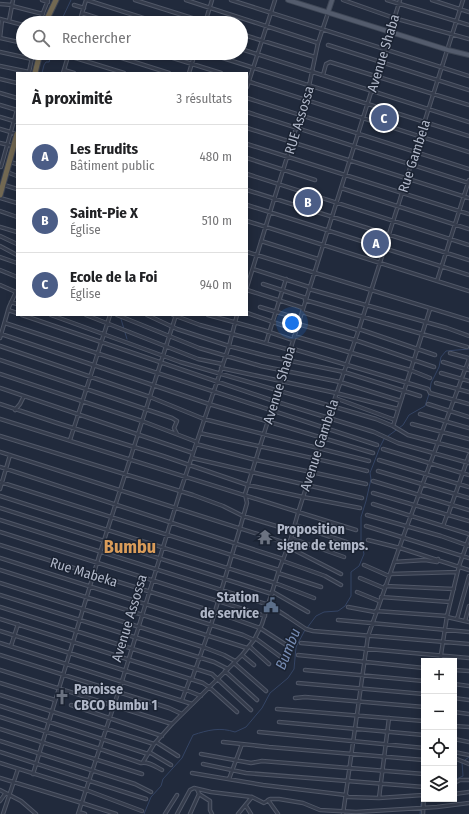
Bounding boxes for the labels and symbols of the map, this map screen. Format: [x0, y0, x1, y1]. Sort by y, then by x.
street label: Avenue Shaba [364, 12, 403, 94]
street label: RUE Assossa [281, 84, 318, 156]
pin: C [371, 103, 397, 133]
street label: Rue Gambela [395, 117, 434, 195]
pin: B [295, 187, 321, 217]
pin: A [363, 228, 389, 258]
your location [282, 313, 302, 333]
street label: Avenue Shaba [260, 344, 299, 426]
street label: Avenue Gambela [297, 397, 342, 493]
place label: Proposition signe de temps. [277, 521, 368, 554]
temple icon: Proposition signe de temps. [256, 528, 274, 546]
district label: Bumbu [104, 536, 156, 558]
street label: Rue Mabeka [48, 554, 120, 591]
street label: Avenue Assossa [108, 572, 151, 664]
place label: Station de service [200, 589, 259, 622]
public building icon: Station de service [262, 596, 280, 614]
water label: Bumbu [272, 625, 305, 672]
place label: Paroisse CBCO Bumbu 1 [74, 681, 157, 714]
church icon: Paroisse CBCO Bumbu 1 [53, 688, 71, 706]

